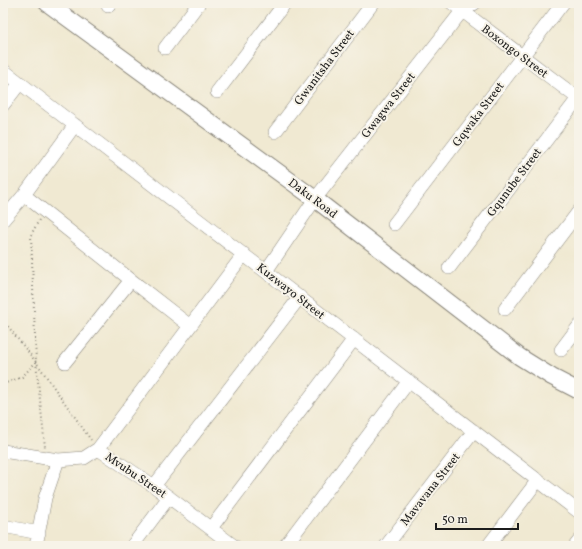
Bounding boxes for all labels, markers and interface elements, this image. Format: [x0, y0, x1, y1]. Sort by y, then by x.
street label: Boxongo Street [478, 21, 551, 82]
street label: Gwanitsha Street [291, 26, 359, 109]
street label: Gwagwa Street [358, 69, 420, 142]
street label: Gqwaka Street [449, 79, 508, 150]
street label: Gqunube Street [484, 145, 546, 220]
street label: Daku Road [285, 175, 340, 223]
street label: Kuzwayo Street [253, 260, 328, 323]
street label: Mvubu Street [102, 449, 169, 502]
street label: Mavavana Street [397, 450, 464, 529]
scale bar [436, 505, 518, 531]
text: 50 m [442, 512, 468, 528]

